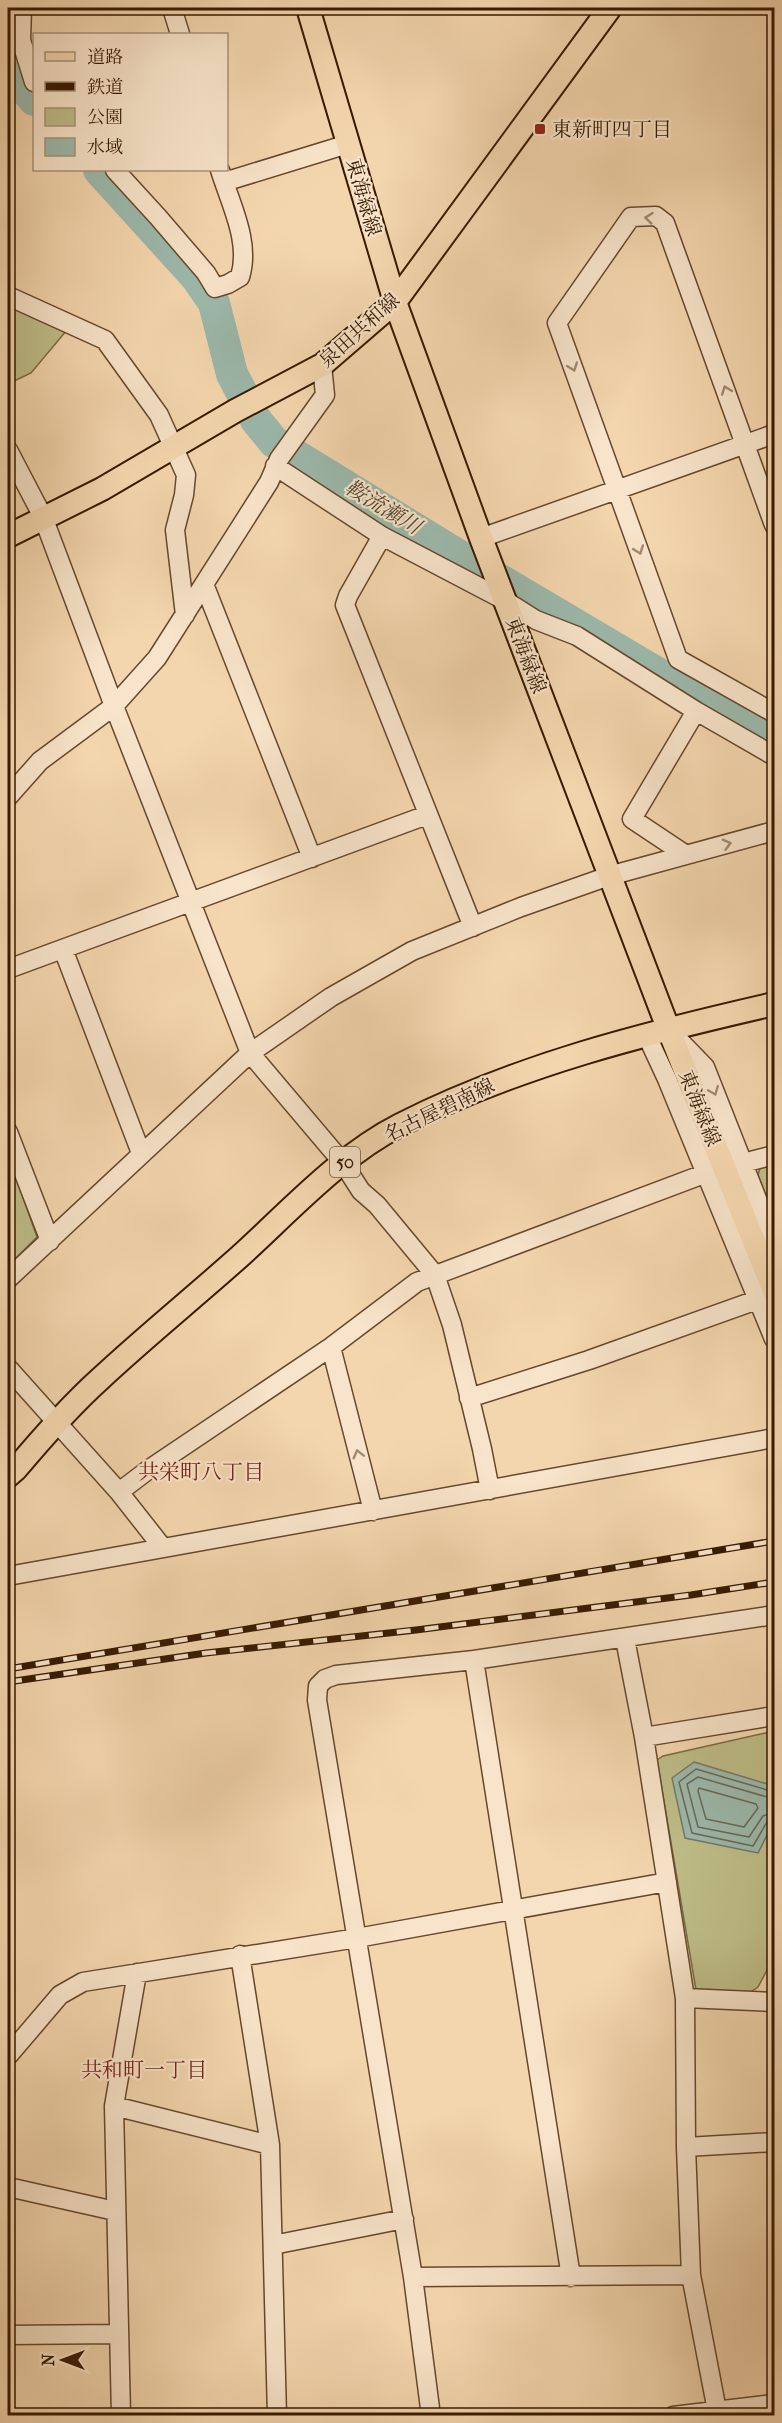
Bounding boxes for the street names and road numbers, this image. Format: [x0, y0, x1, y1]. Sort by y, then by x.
street label: 東海緑線 [341, 156, 386, 239]
street label: 泉田共和線 [314, 288, 404, 372]
street label: 東海緑線 [500, 614, 551, 697]
street label: 東海緑線 [674, 1067, 725, 1150]
street label: 名古屋碧南線 [380, 1074, 498, 1147]
road number: 50 [330, 1147, 360, 1177]

